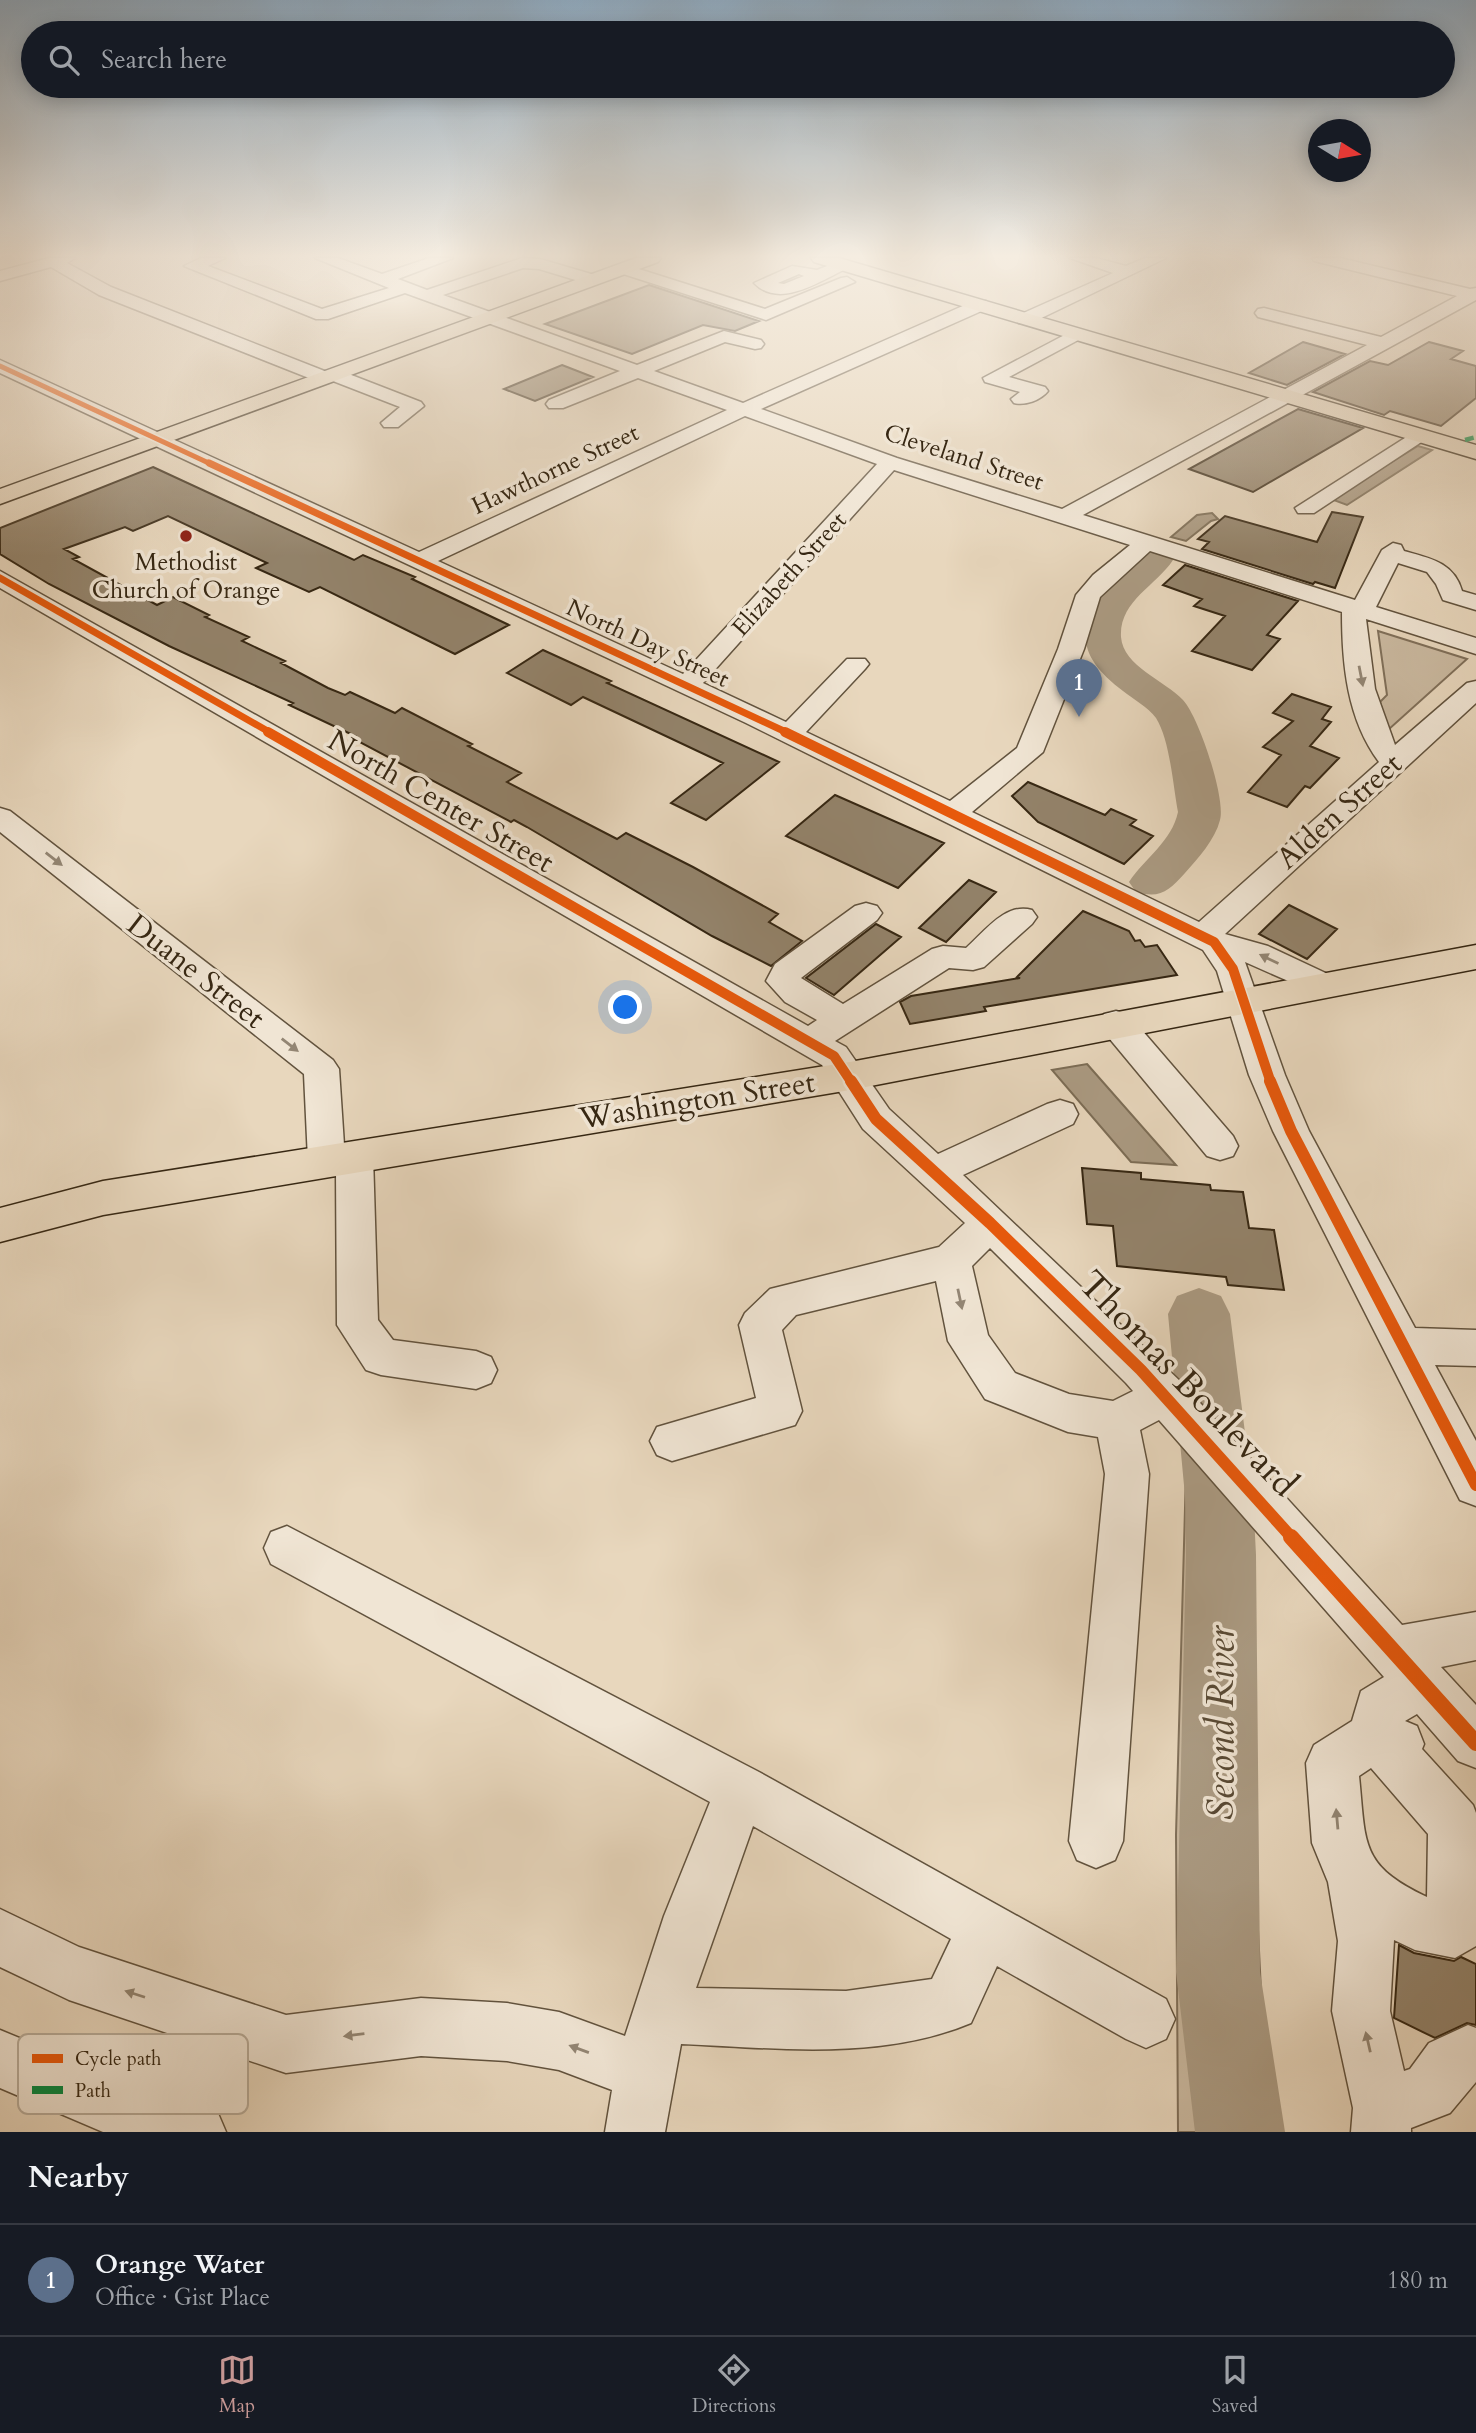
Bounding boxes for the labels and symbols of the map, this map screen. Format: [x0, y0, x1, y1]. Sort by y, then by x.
north arrow [1308, 119, 1371, 182]
street label: Hawthorne Street [466, 416, 645, 523]
street label: Cleveland Street [880, 416, 1048, 499]
street label: Elizabeth Street [724, 504, 855, 644]
marker: Methodist Church of Orange [178, 528, 194, 544]
place label: Methodist Church of Orange [92, 546, 280, 607]
street label: North Day Street [561, 591, 735, 696]
pin: 1 [1056, 659, 1102, 717]
one-way arrow [1356, 665, 1367, 687]
street label: North Center Street [320, 720, 562, 883]
street label: Alden Street [1268, 744, 1411, 879]
one-way arrow [44, 852, 62, 867]
street label: Duane Street [118, 905, 274, 1039]
one-way arrow [1259, 954, 1279, 965]
your location [608, 990, 642, 1024]
one-way arrow [281, 1038, 299, 1053]
street label: Washington Street [575, 1062, 818, 1140]
street label: Thomas Boulevard [1067, 1260, 1309, 1508]
one-way arrow [954, 1288, 965, 1310]
water label: Second River [1195, 1624, 1247, 1820]
one-way arrow [1331, 1808, 1342, 1830]
one-way arrow [125, 1988, 146, 1998]
one-way arrow [343, 2030, 365, 2041]
one-way arrow [1362, 2030, 1373, 2052]
legend [18, 2034, 248, 2114]
one-way arrow [568, 2043, 589, 2054]
text: Cycle path [75, 2046, 162, 2072]
text: Path [75, 2078, 111, 2104]

